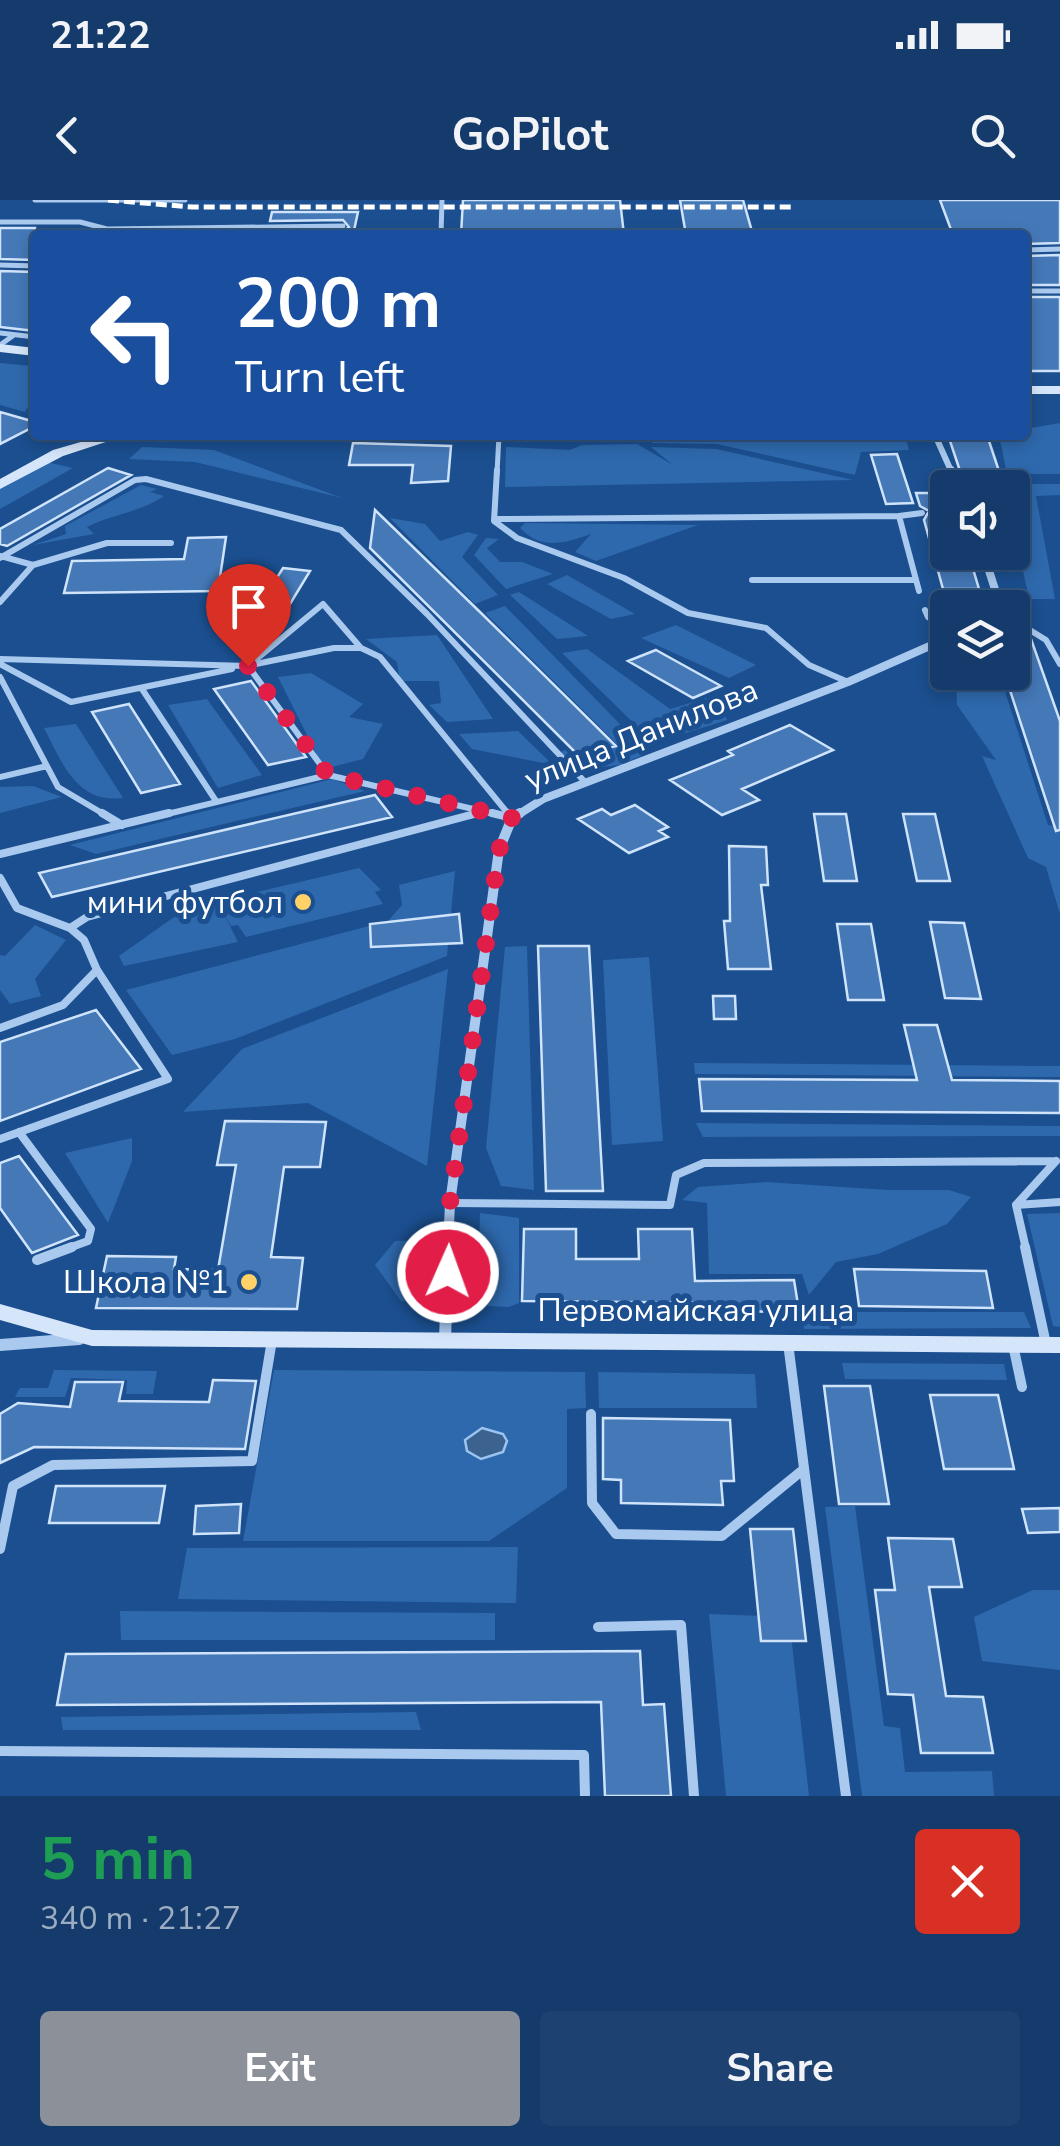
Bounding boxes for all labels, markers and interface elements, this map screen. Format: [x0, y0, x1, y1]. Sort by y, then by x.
text: 21:22 [50, 10, 151, 61]
text: GoPilot [452, 105, 608, 166]
icon: back [40, 108, 95, 163]
icon: search [965, 108, 1020, 163]
text: 200 m [235, 256, 441, 352]
icon: left [70, 270, 200, 400]
text: Turn left [235, 347, 404, 408]
map controls [930, 470, 1030, 690]
button: sound [930, 470, 1030, 570]
pin [206, 564, 291, 667]
icon: arrive [221, 579, 276, 634]
button: layers [930, 590, 1030, 690]
street label: улица Данилова [518, 668, 764, 801]
place label: мини футбол [87, 881, 283, 924]
marker: мини футбол [292, 891, 314, 913]
position arrow [396, 1220, 500, 1324]
place label: Школа №1 [63, 1261, 229, 1304]
marker: Школа №1 [238, 1271, 260, 1293]
street label: Первомайская улица [537, 1289, 855, 1332]
text: 5 min [40, 1818, 195, 1900]
button: close [915, 1829, 1020, 1934]
text: 340 m · 21:27 [40, 1897, 241, 1940]
button: Exit [40, 2011, 520, 2126]
button: Share [540, 2011, 1020, 2126]

